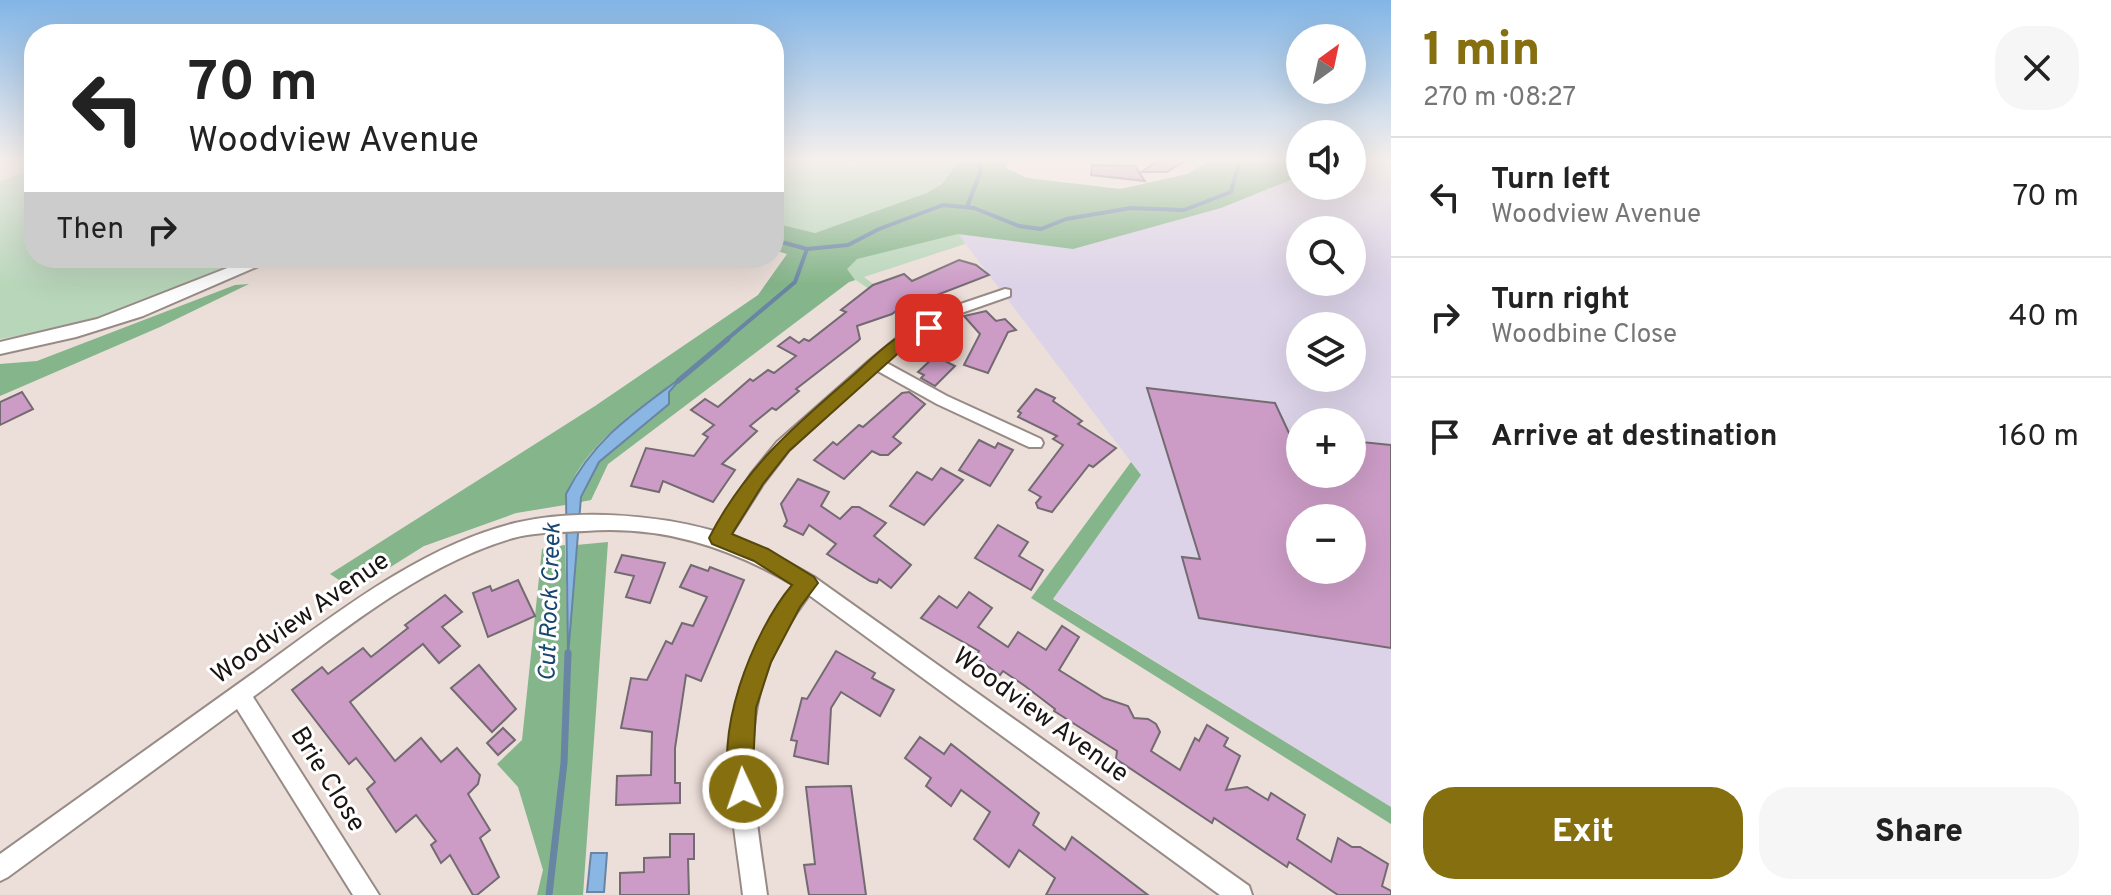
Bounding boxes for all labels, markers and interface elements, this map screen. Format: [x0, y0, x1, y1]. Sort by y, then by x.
text: 1 min [1423, 22, 1540, 82]
north arrow [1286, 24, 1366, 104]
map controls [1286, 24, 1366, 584]
button: close [1995, 26, 2079, 110]
text: 70 m [188, 50, 318, 120]
icon: left [56, 56, 160, 160]
text: 270 m · 08:27 [1423, 82, 1576, 115]
text: Woodview Avenue [188, 119, 479, 165]
button: sound [1286, 120, 1366, 200]
text: Turn left [1491, 162, 1611, 199]
icon: left [1423, 175, 1467, 219]
text: 70 m [2013, 179, 2079, 216]
text: Woodview Avenue [1491, 199, 1701, 232]
icon: right [140, 208, 184, 252]
text: Then [56, 212, 124, 249]
button: search [1286, 216, 1366, 296]
text: Turn right [1491, 282, 1629, 319]
pin [895, 294, 963, 362]
icon: right [1423, 295, 1467, 339]
text: 40 m [2009, 299, 2079, 336]
icon: arrive [907, 306, 951, 350]
button: layers [1286, 312, 1366, 392]
text: Woodbine Close [1491, 319, 1677, 352]
button: + [1286, 408, 1366, 488]
icon: arrive [1423, 415, 1467, 459]
text: Arrive at destination [1491, 419, 1777, 456]
text: 160 m [1998, 419, 2079, 456]
button: − [1286, 504, 1366, 584]
water label: Cut Rock Creek [533, 521, 569, 682]
street label: Woodview Avenue [206, 545, 396, 693]
street label: Woodview Avenue [945, 641, 1135, 791]
street label: Brie Close [282, 721, 372, 839]
position arrow [701, 747, 785, 831]
button: Exit [1423, 787, 1743, 879]
button: Share [1759, 787, 2079, 879]

